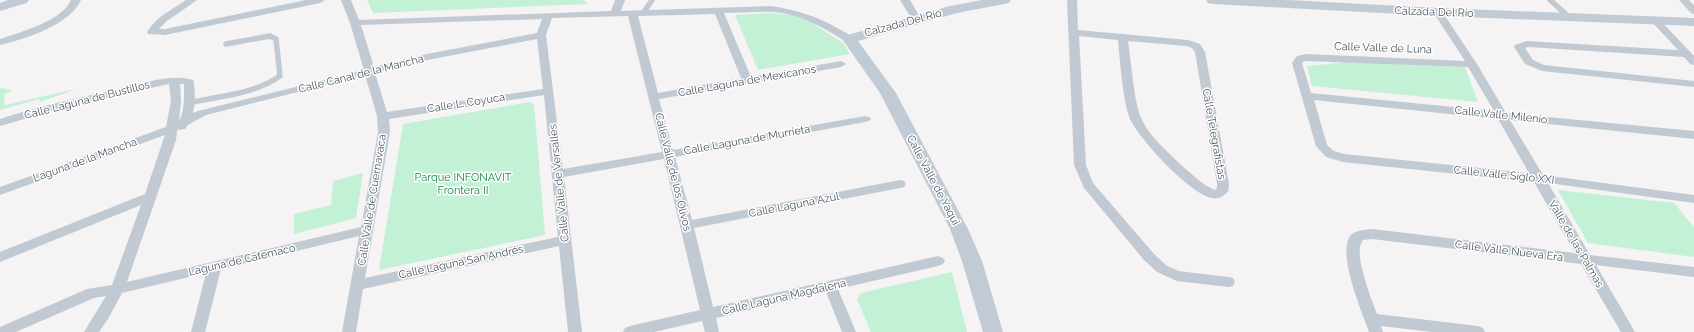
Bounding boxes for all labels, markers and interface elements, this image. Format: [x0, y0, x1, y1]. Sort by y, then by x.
street label: Calzada Del Río [1394, 4, 1474, 20]
street label: Calzada Del Río [863, 6, 943, 40]
street label: Calle Valle de Luna [1334, 40, 1432, 56]
street label: Calle Canal de la Mancha [297, 52, 425, 96]
street label: Calle Laguna de Mexicanos [677, 62, 817, 100]
street label: Calle Laguna de Bustillos [23, 78, 151, 122]
street label: Calle Telegrafistas [1200, 87, 1228, 181]
street label: Calle L. Coyuca [426, 90, 506, 116]
street label: Calle Valle Milenio [1454, 104, 1549, 126]
street label: Calle Valle de los Olivos [652, 111, 694, 233]
street label: Calle Laguna de Murrieta [683, 122, 811, 158]
street label: Calle Valle de Versalles [546, 123, 572, 243]
street label: Calle Valle de Cuernavaca [355, 133, 389, 267]
street label: Calle Valle de Yaqui [904, 133, 962, 227]
street label: Laguna de la Mancha [31, 135, 139, 185]
street label: Calle Valle Siglo XXI [1453, 163, 1555, 187]
park label: Parque INFONAVIT Frontera II [414, 171, 512, 197]
street label: Calle Laguna Azul [748, 190, 840, 220]
street label: Valle de las Palmas [1546, 198, 1606, 290]
street label: Calle Valle Nueva Era [1454, 238, 1564, 264]
street label: Laguna de Catemaco [187, 241, 297, 279]
street label: Calle Laguna San Andrés [397, 242, 525, 282]
street label: Calle Laguna Magdalena [721, 276, 847, 318]

